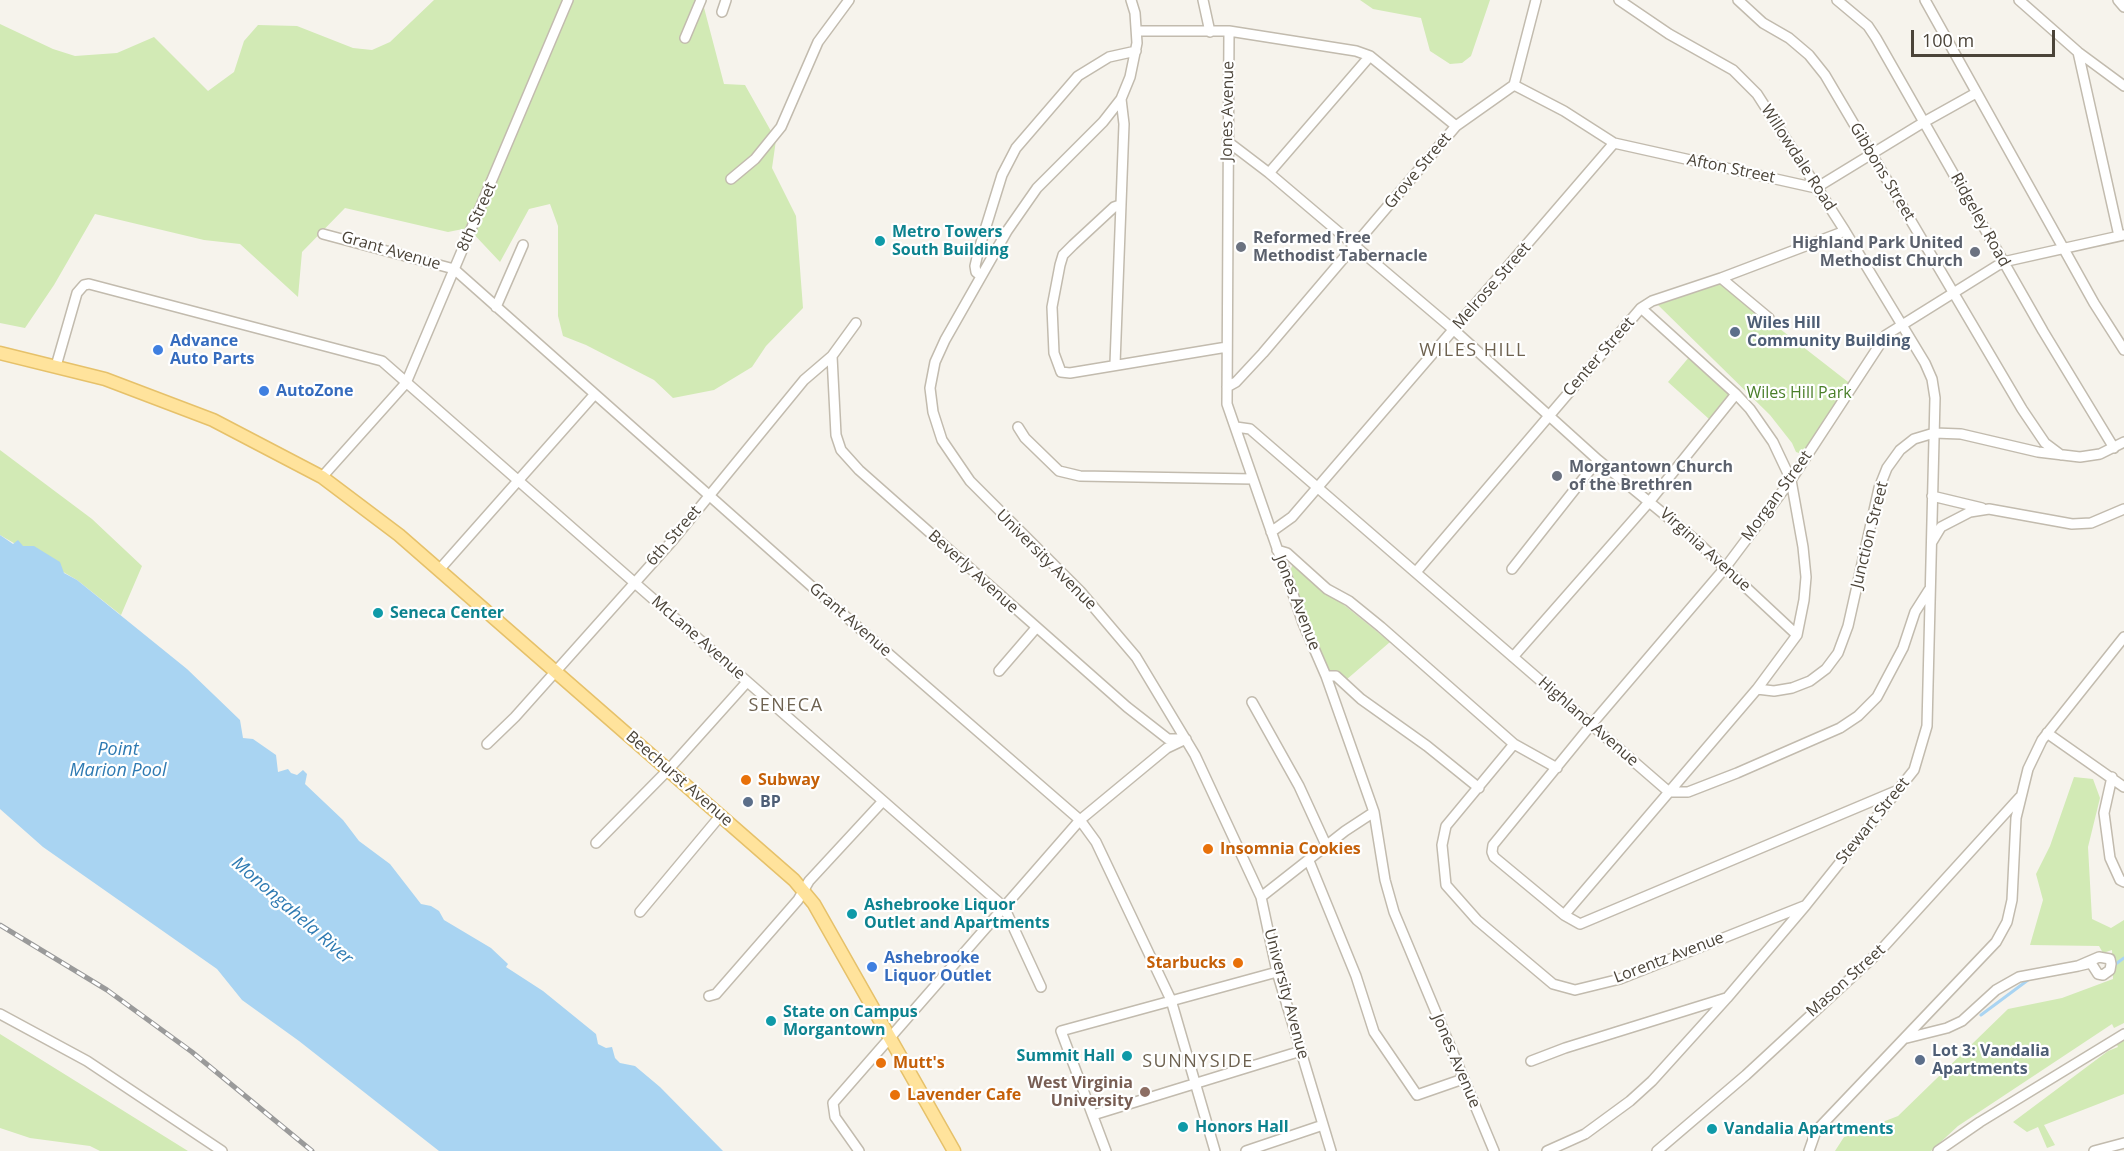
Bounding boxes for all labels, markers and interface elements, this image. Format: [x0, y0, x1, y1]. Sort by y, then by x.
scale bar [1914, 18, 2058, 56]
text: 100 m [1922, 28, 1974, 52]
street label: Jones Avenue [1218, 61, 1238, 161]
street label: Willowdale Road [1756, 101, 1840, 215]
street label: Gibbons Street [1845, 119, 1919, 225]
street label: Grove Street [1381, 129, 1455, 213]
street label: Afton Street [1685, 150, 1777, 188]
street label: Ridgeley Road [1946, 170, 2014, 270]
street label: 8th Street [453, 180, 501, 254]
place label: Metro Towers South Building [892, 222, 1008, 260]
street label: Grant Avenue [339, 228, 443, 274]
place label: Reformed Free Methodist Tabernacle [1253, 228, 1427, 266]
place label: Highland Park United Methodist Church [1792, 233, 1963, 271]
marker: Metro Towers South Building [873, 234, 887, 248]
street label: Melrose Street [1449, 239, 1535, 333]
marker: Reformed Free Methodist Tabernacle [1234, 240, 1248, 254]
marker: Highland Park United Methodist Church [1968, 245, 1982, 259]
street label: Center Street [1559, 313, 1639, 401]
place label: Wiles Hill Community Building [1747, 313, 1910, 351]
marker: Wiles Hill Community Building [1728, 325, 1742, 339]
place label: Advance Auto Parts [170, 331, 254, 369]
district label: WILES HILL [1419, 340, 1527, 362]
marker: Advance Auto Parts [151, 343, 165, 357]
place label: AutoZone [276, 381, 354, 401]
park label: Wiles Hill Park [1746, 383, 1852, 403]
marker: AutoZone [257, 384, 271, 398]
street label: Morgan Street [1738, 447, 1816, 545]
place label: Morgantown Church of the Brethren [1569, 457, 1733, 495]
marker: Morgantown Church of the Brethren [1550, 469, 1564, 483]
street label: Junction Street [1847, 480, 1893, 590]
street label: 6th Street [643, 502, 705, 570]
street label: Virginia Avenue [1656, 504, 1754, 596]
street label: University Avenue [992, 506, 1100, 614]
street label: Beverly Avenue [924, 526, 1022, 618]
street label: Jones Avenue [1270, 553, 1324, 653]
street label: Grant Avenue [805, 579, 895, 661]
street label: McLane Avenue [647, 592, 749, 684]
place label: Seneca Center [390, 603, 504, 623]
marker: Seneca Center [371, 606, 385, 620]
street label: Highland Avenue [1534, 673, 1642, 771]
district label: SENECA [748, 695, 824, 717]
street label: Beechurst Avenue [622, 727, 736, 831]
water label: Point Marion Pool [69, 739, 167, 782]
place label: Subway [758, 770, 820, 790]
marker: Subway [739, 773, 753, 787]
street label: Stewart Street [1832, 774, 1914, 868]
place label: BP [760, 792, 781, 812]
marker: BP [741, 795, 755, 809]
place label: Insomnia Cookies [1220, 839, 1361, 859]
marker: Insomnia Cookies [1201, 842, 1215, 856]
water label: Monongahela River [227, 852, 357, 970]
place label: Ashebrooke Liquor Outlet and Apartments [864, 895, 1050, 933]
marker: Ashebrooke Liquor Outlet and Apartments [845, 907, 859, 921]
street label: University Avenue [1259, 927, 1313, 1061]
street label: Lorentz Avenue [1611, 928, 1727, 988]
street label: Mason Street [1803, 941, 1889, 1021]
place label: Ashebrooke Liquor Outlet [884, 948, 991, 986]
place label: Starbucks [1147, 953, 1226, 973]
marker: Starbucks [1231, 956, 1245, 970]
marker: Ashebrooke Liquor Outlet [865, 960, 879, 974]
place label: State on Campus Morgantown [783, 1002, 918, 1040]
street label: Jones Avenue [1428, 1011, 1484, 1111]
marker: State on Campus Morgantown [764, 1014, 778, 1028]
place label: Lot 3: Vandalia Apartments [1932, 1041, 2050, 1079]
place label: Summit Hall [1017, 1046, 1115, 1066]
marker: Summit Hall [1120, 1049, 1134, 1063]
district label: SUNNYSIDE [1142, 1051, 1254, 1073]
place label: Mutt's [893, 1053, 945, 1073]
marker: Lot 3: Vandalia Apartments [1913, 1053, 1927, 1067]
marker: Mutt's [874, 1056, 888, 1070]
place label: West Virginia University [1027, 1073, 1133, 1111]
place label: Lavender Cafe [907, 1085, 1021, 1105]
marker: West Virginia University [1138, 1085, 1152, 1099]
marker: Lavender Cafe [888, 1088, 902, 1102]
place label: Honors Hall [1195, 1117, 1289, 1137]
place label: Vandalia Apartments [1724, 1119, 1894, 1139]
marker: Honors Hall [1176, 1120, 1190, 1134]
marker: Vandalia Apartments [1705, 1122, 1719, 1136]

